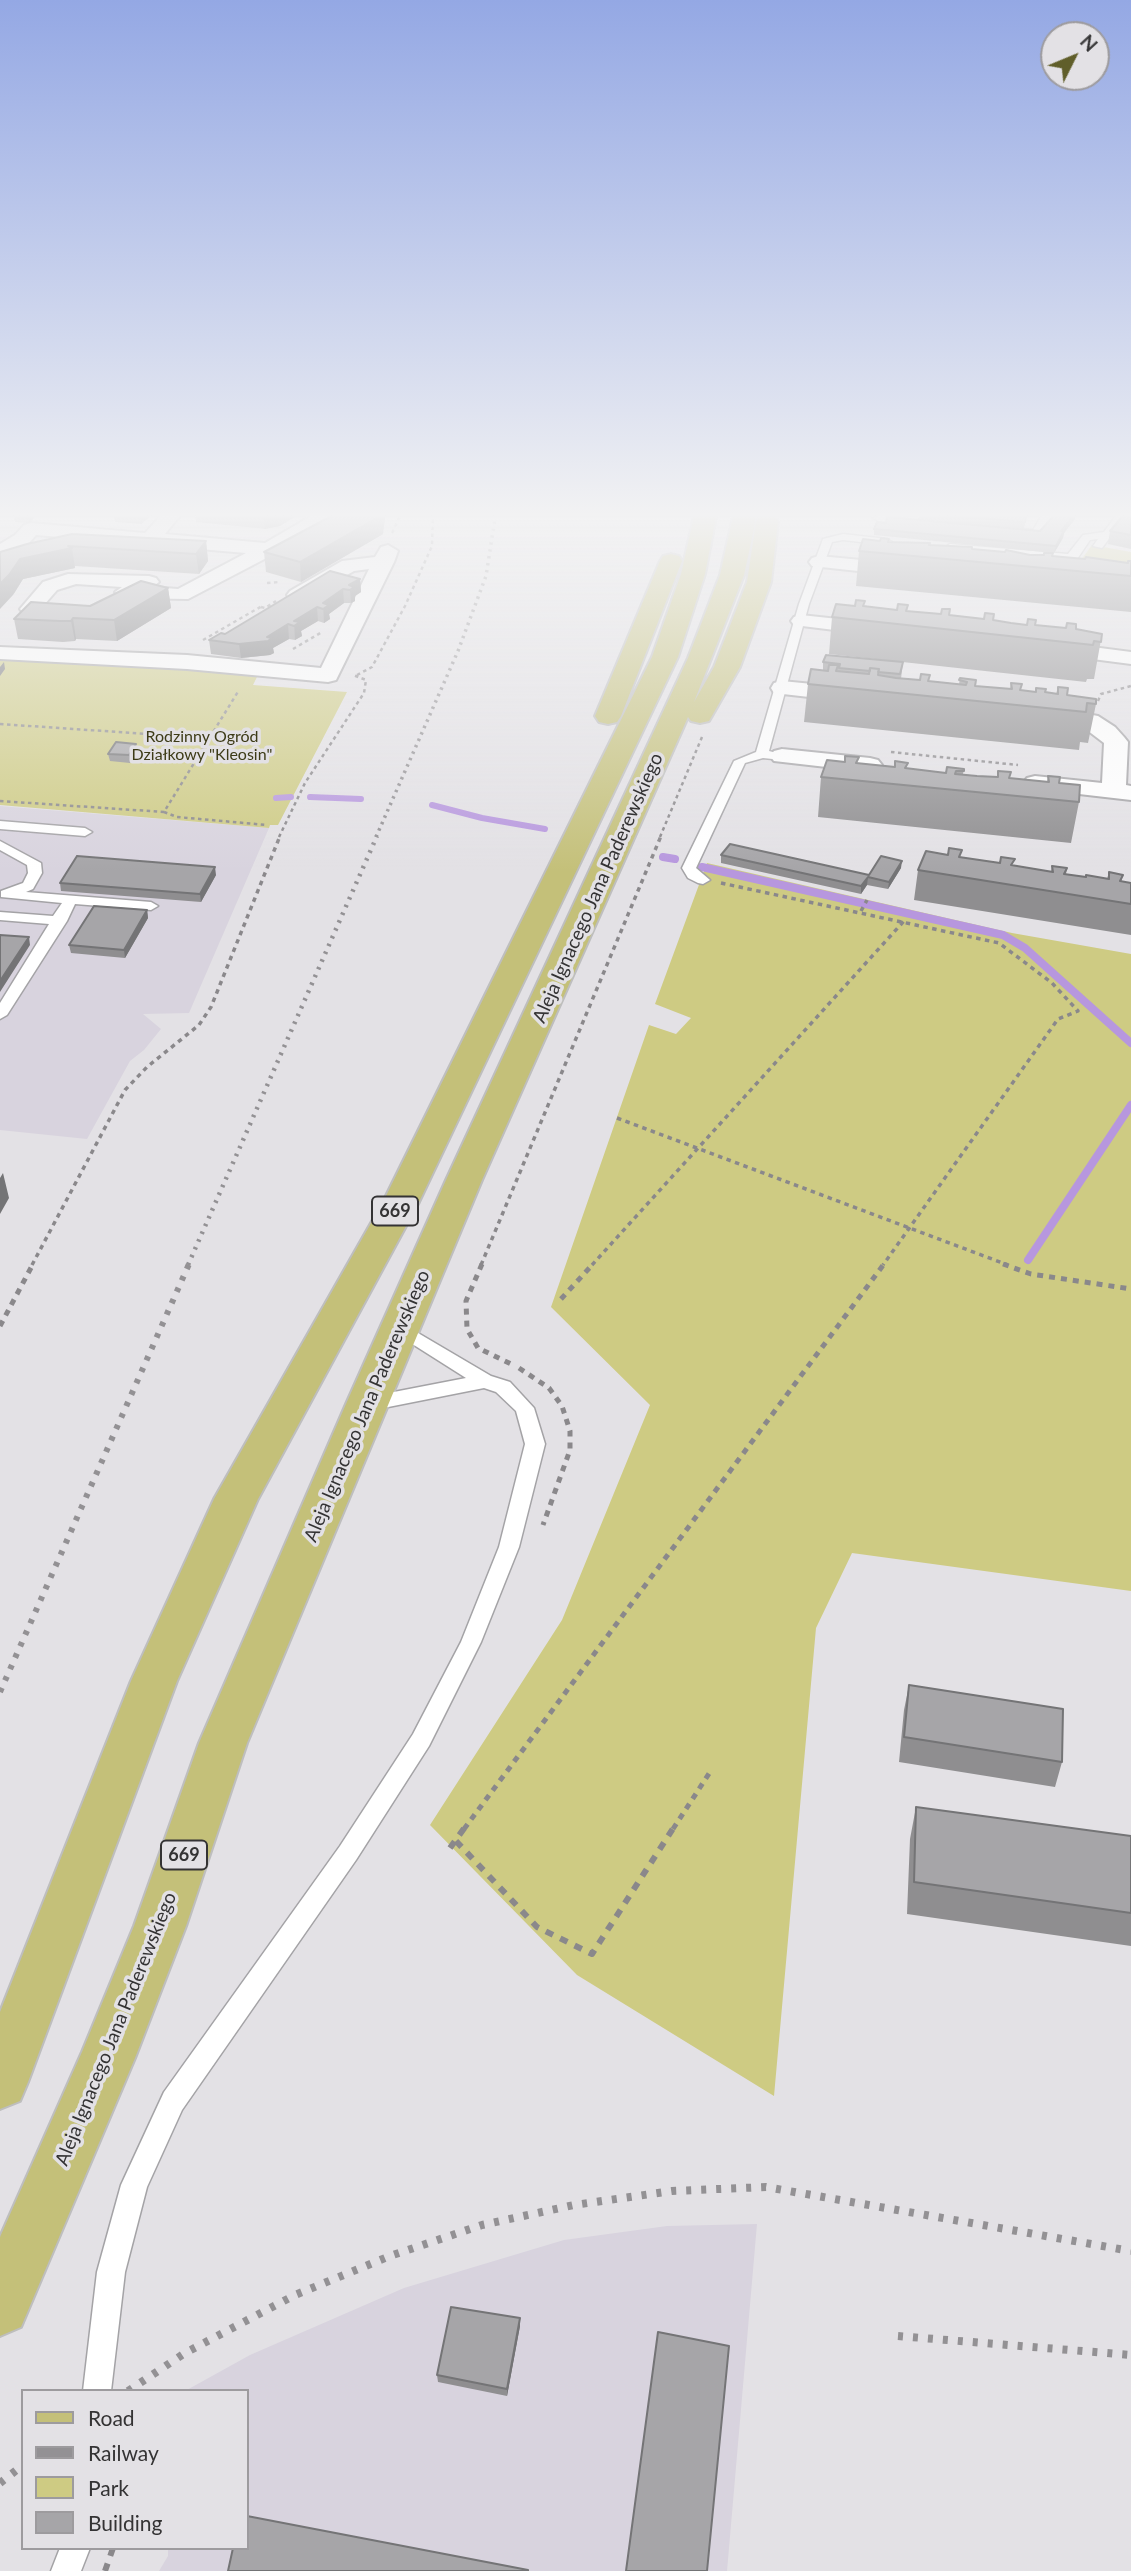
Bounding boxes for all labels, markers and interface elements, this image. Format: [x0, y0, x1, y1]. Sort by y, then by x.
north arrow [1040, 21, 1110, 91]
text: N [1076, 29, 1103, 56]
park label: Rodzinny Ogród Działkowy "Kleosin" [132, 727, 272, 765]
street label: Aleja Ignacego Jana Paderewskiego [528, 750, 668, 1026]
road number: 669 [372, 1196, 418, 1226]
street label: Aleja Ignacego Jana Paderewskiego [299, 1267, 435, 1545]
road number: 669 [161, 1840, 207, 1870]
street label: Aleja Ignacego Jana Paderewskiego [51, 1889, 181, 2169]
legend [21, 2389, 248, 2550]
text: Road [88, 2405, 135, 2430]
text: Railway [88, 2440, 159, 2465]
text: Park [88, 2475, 129, 2500]
text: Building [88, 2510, 163, 2535]

